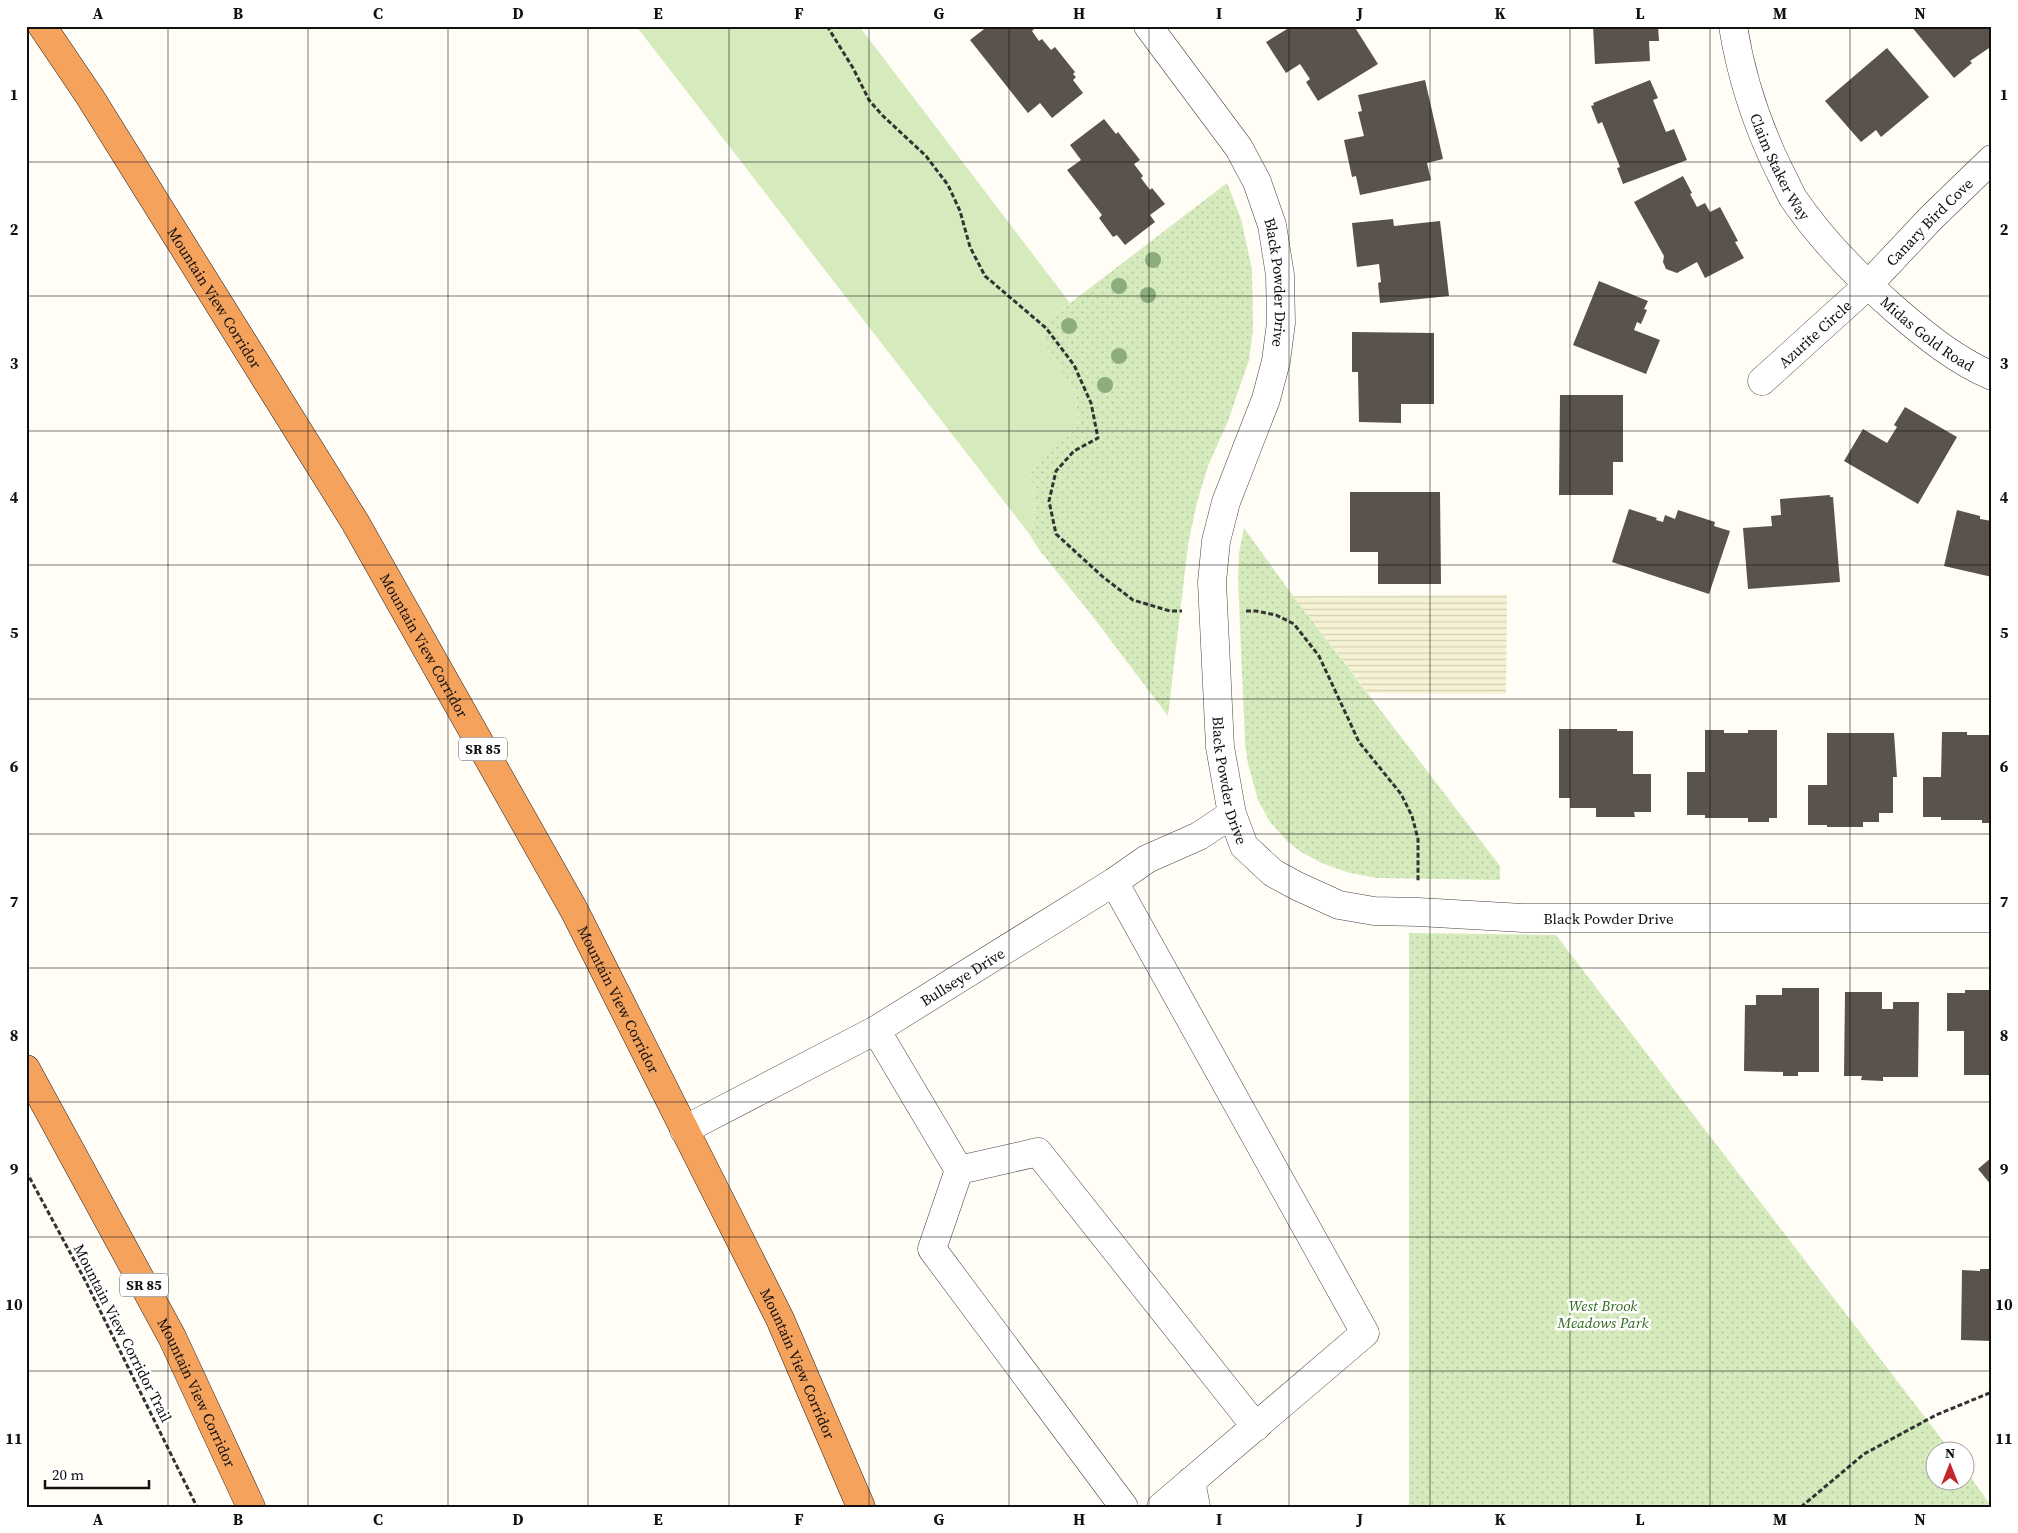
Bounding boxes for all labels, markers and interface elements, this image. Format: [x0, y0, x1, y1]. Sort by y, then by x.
text: A [93, 2, 104, 24]
text: B [233, 2, 244, 24]
text: C [373, 2, 383, 24]
text: D [512, 2, 524, 24]
text: E [653, 2, 663, 24]
text: F [794, 2, 804, 24]
text: G [934, 2, 945, 24]
text: H [1073, 2, 1085, 24]
text: I [1216, 2, 1222, 24]
text: J [1356, 2, 1363, 24]
text: K [1494, 2, 1506, 24]
text: L [1635, 2, 1645, 24]
text: M [1773, 2, 1787, 24]
text: N [1914, 2, 1926, 24]
text: 1 [10, 83, 18, 105]
text: 1 [2000, 83, 2008, 105]
street label: Claim Staker Way [1746, 110, 1816, 224]
street label: Canary Bird Cove [1881, 173, 1977, 270]
street label: Black Powder Drive [1260, 215, 1292, 349]
text: 2 [10, 218, 19, 240]
text: 2 [2000, 218, 2009, 240]
street label: Mountain View Corridor [163, 223, 267, 373]
street label: Midas Gold Road [1876, 291, 1979, 376]
street label: Azurite Circle [1774, 294, 1856, 372]
text: 3 [10, 352, 19, 374]
text: 3 [2000, 352, 2009, 374]
text: 4 [10, 486, 19, 508]
text: 4 [2000, 486, 2009, 508]
street label: Mountain View Corridor [375, 569, 474, 722]
text: 5 [10, 621, 19, 643]
text: 5 [2000, 621, 2009, 643]
street label: Black Powder Drive [1208, 716, 1253, 847]
road number: SR 85 [459, 738, 507, 761]
text: 6 [10, 755, 19, 777]
text: 6 [2000, 755, 2009, 777]
text: 7 [10, 890, 19, 912]
text: 7 [2000, 890, 2009, 912]
street label: Black Powder Drive [1543, 908, 1674, 929]
street label: Mountain View Corridor [573, 922, 665, 1077]
street label: Bullseye Drive [916, 942, 1009, 1011]
text: 8 [10, 1024, 18, 1046]
text: 8 [2000, 1024, 2008, 1046]
text: 9 [10, 1158, 19, 1180]
text: 9 [2000, 1158, 2009, 1180]
street label: Mountain View Corridor Trail [69, 1240, 177, 1426]
road number: SR 85 [120, 1274, 168, 1296]
street label: Mountain View Corridor [756, 1284, 841, 1443]
text: 10 [5, 1293, 23, 1315]
text: 10 [1995, 1293, 2013, 1315]
park label: West Brook Meadows Park [1557, 1295, 1649, 1333]
street label: Mountain View Corridor [153, 1314, 242, 1471]
text: 11 [5, 1427, 23, 1449]
text: 11 [1995, 1427, 2013, 1449]
north arrow [1926, 1440, 1976, 1490]
text: N [1945, 1443, 1955, 1463]
scale bar [45, 1458, 149, 1490]
text: 20 m [52, 1464, 84, 1485]
text: A [93, 1508, 104, 1530]
text: B [233, 1508, 244, 1530]
text: C [373, 1508, 383, 1530]
text: D [512, 1508, 524, 1530]
text: E [653, 1508, 663, 1530]
text: F [794, 1508, 804, 1530]
text: G [934, 1508, 945, 1530]
text: H [1073, 1508, 1085, 1530]
text: I [1216, 1508, 1222, 1530]
text: J [1356, 1508, 1363, 1530]
text: K [1494, 1508, 1506, 1530]
text: L [1635, 1508, 1645, 1530]
text: M [1773, 1508, 1787, 1530]
text: N [1914, 1508, 1926, 1530]

